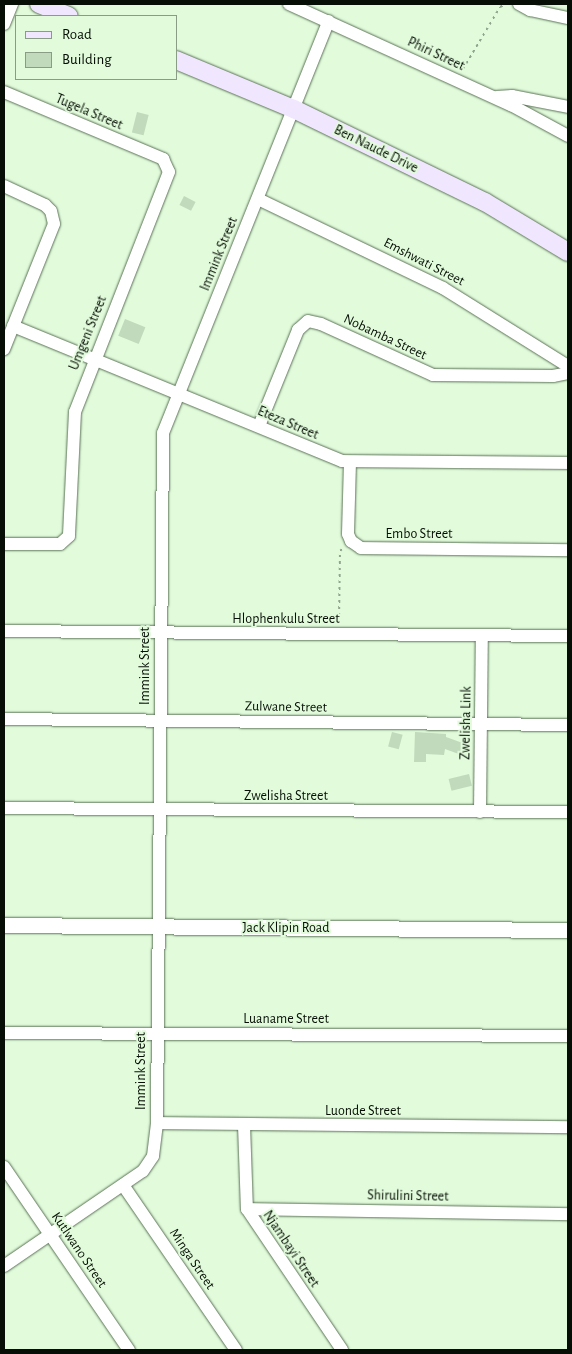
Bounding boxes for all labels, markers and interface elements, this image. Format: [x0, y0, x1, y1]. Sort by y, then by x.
legend [15, 15, 178, 80]
text: Road [62, 27, 92, 42]
street label: Phiri Street [405, 33, 467, 75]
text: Building [62, 52, 112, 67]
street label: Tugela Street [53, 90, 125, 134]
street label: Ben Naude Drive [331, 121, 421, 177]
street label: Immink Street [197, 215, 241, 293]
street label: Emshwati Street [381, 234, 467, 290]
street label: Umgeni Street [65, 293, 111, 373]
street label: Nobamba Street [341, 310, 429, 364]
street label: Eteza Street [255, 403, 321, 443]
street label: Embo Street [385, 526, 453, 542]
street label: Hlophenkulu Street [232, 611, 340, 627]
street label: Immink Street [137, 627, 153, 705]
street label: Zwelisha Link [457, 686, 475, 760]
street label: Zulwane Street [245, 698, 327, 716]
street label: Zwelisha Street [244, 788, 328, 804]
street label: Jack Klipin Road [243, 920, 329, 936]
street label: Luaname Street [243, 1011, 329, 1027]
street label: Immink Street [133, 1032, 149, 1110]
street label: Luonde Street [325, 1103, 401, 1119]
street label: Shirulini Street [367, 1187, 449, 1205]
street label: Njambayi Street [259, 1207, 323, 1291]
street label: Kutlwano Street [48, 1209, 110, 1291]
street label: Minga Street [165, 1225, 219, 1293]

